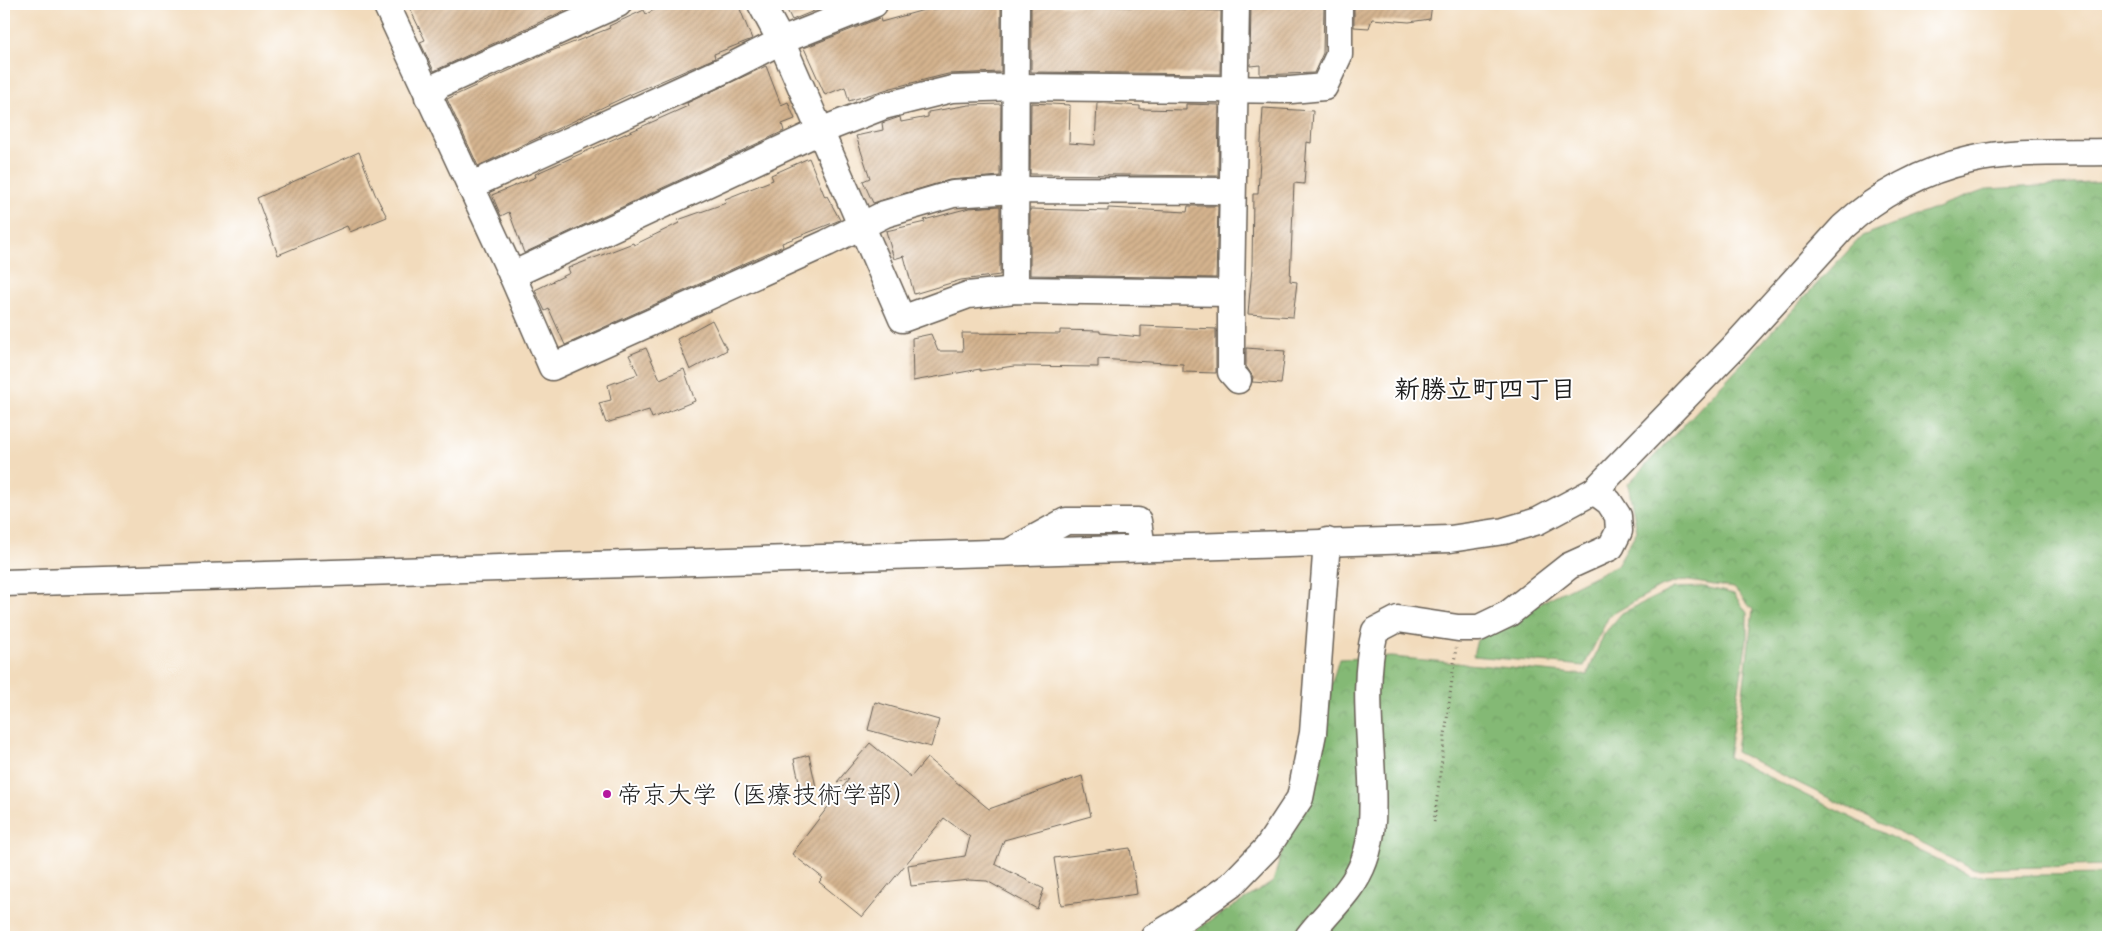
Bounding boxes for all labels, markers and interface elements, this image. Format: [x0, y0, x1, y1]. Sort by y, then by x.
district label: 新勝立町四丁目 [1394, 373, 1576, 406]
place label: 帝京大学（医療技術学部） [617, 779, 917, 811]
marker: 帝京大学（医療技術学部） [601, 788, 613, 800]

